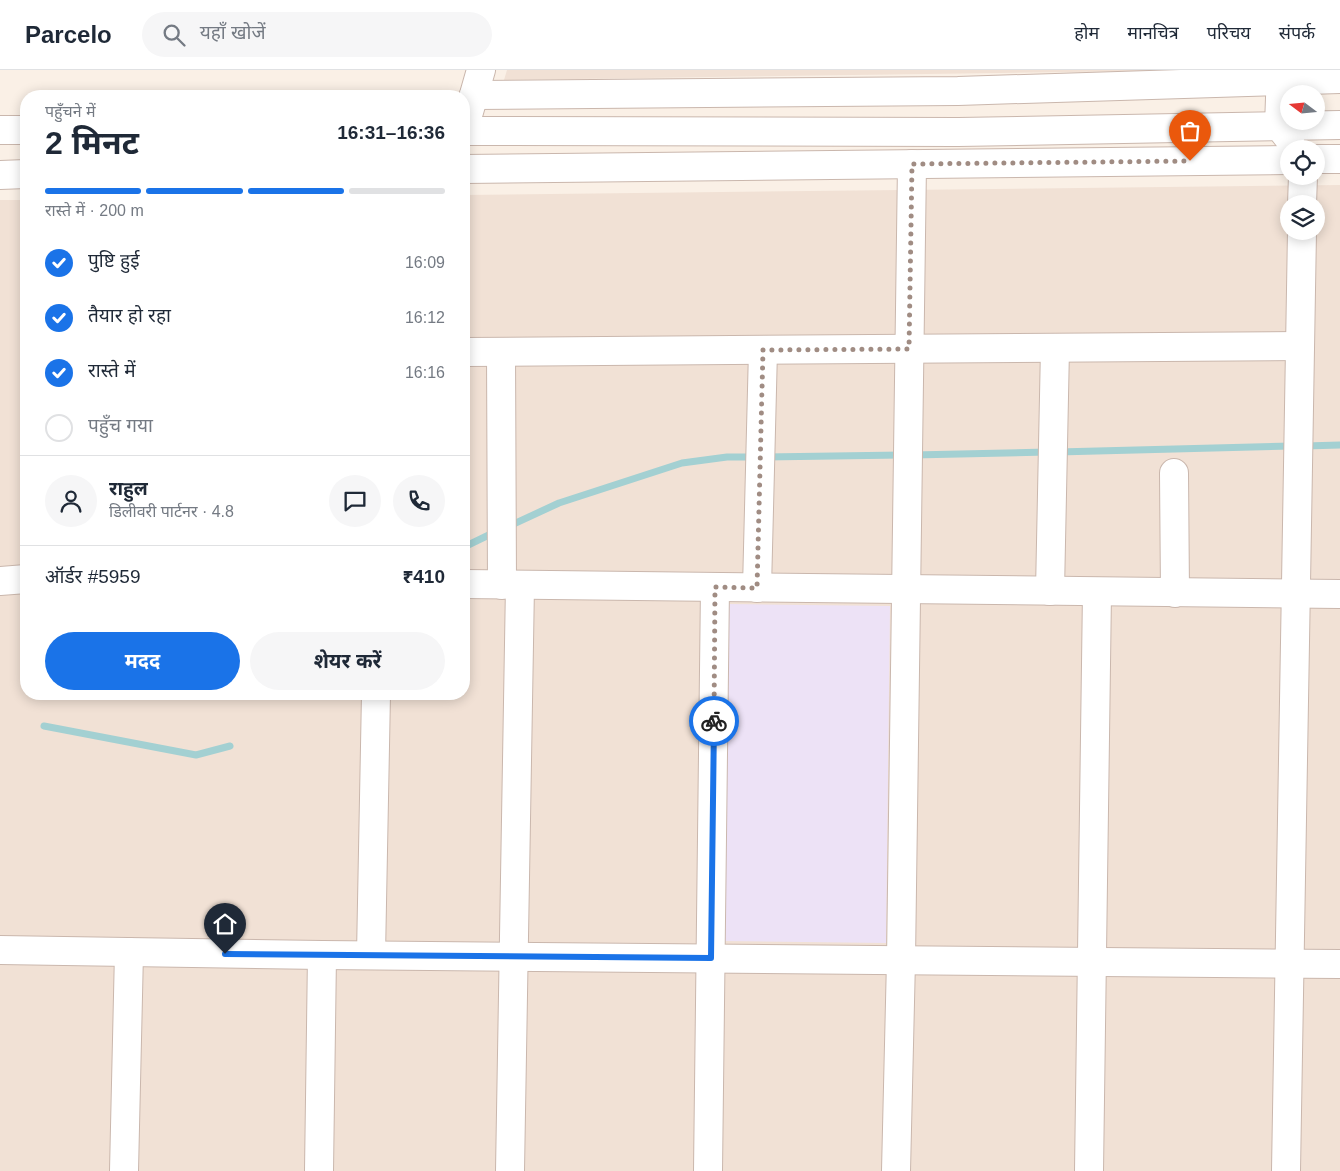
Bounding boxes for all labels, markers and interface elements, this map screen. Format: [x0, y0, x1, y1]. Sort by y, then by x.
search box [142, 12, 492, 57]
text: Parcelo [25, 21, 112, 48]
icon: search [160, 21, 188, 49]
text: यहाँ खोजें [200, 22, 266, 43]
text: होम [1074, 23, 1099, 43]
text: मानचित्र [1127, 23, 1179, 43]
text: परिचय [1207, 23, 1251, 43]
text: संपर्क [1279, 23, 1315, 43]
north arrow [1280, 85, 1325, 130]
map controls [1280, 85, 1325, 240]
text: पहुँचने में [45, 103, 96, 120]
pin [1169, 110, 1211, 161]
icon: bag [1176, 117, 1204, 145]
text: 16:31–16:36 [337, 122, 445, 143]
text: 2 मिनट [45, 125, 139, 161]
button: locate [1280, 140, 1325, 185]
button: layers [1280, 195, 1325, 240]
text: रास्ते में · 200 m [45, 202, 144, 219]
icon: check [45, 249, 73, 277]
text: पुष्टि हुई [88, 250, 140, 271]
text: 16:09 [405, 254, 445, 271]
icon: check [45, 304, 73, 332]
text: तैयार हो रहा [88, 305, 171, 326]
text: 16:12 [405, 309, 445, 326]
icon: check [45, 359, 73, 387]
text: रास्ते में [88, 360, 136, 381]
text: 16:16 [405, 364, 445, 381]
text: पहुँच गया [88, 415, 153, 436]
button: person [45, 475, 97, 527]
button: chat [329, 475, 381, 527]
button: phone [393, 475, 445, 527]
text: राहुल [109, 478, 148, 499]
text: डिलीवरी पार्टनर · 4.8 [109, 503, 234, 520]
text: ऑर्डर #5959 [45, 566, 141, 587]
text: ₹410 [402, 566, 445, 587]
button: मदद [45, 632, 240, 690]
button: शेयर करें [250, 632, 445, 690]
courier [689, 696, 739, 746]
icon: bike [700, 707, 728, 735]
pin [204, 903, 246, 954]
icon: home [211, 910, 239, 938]

